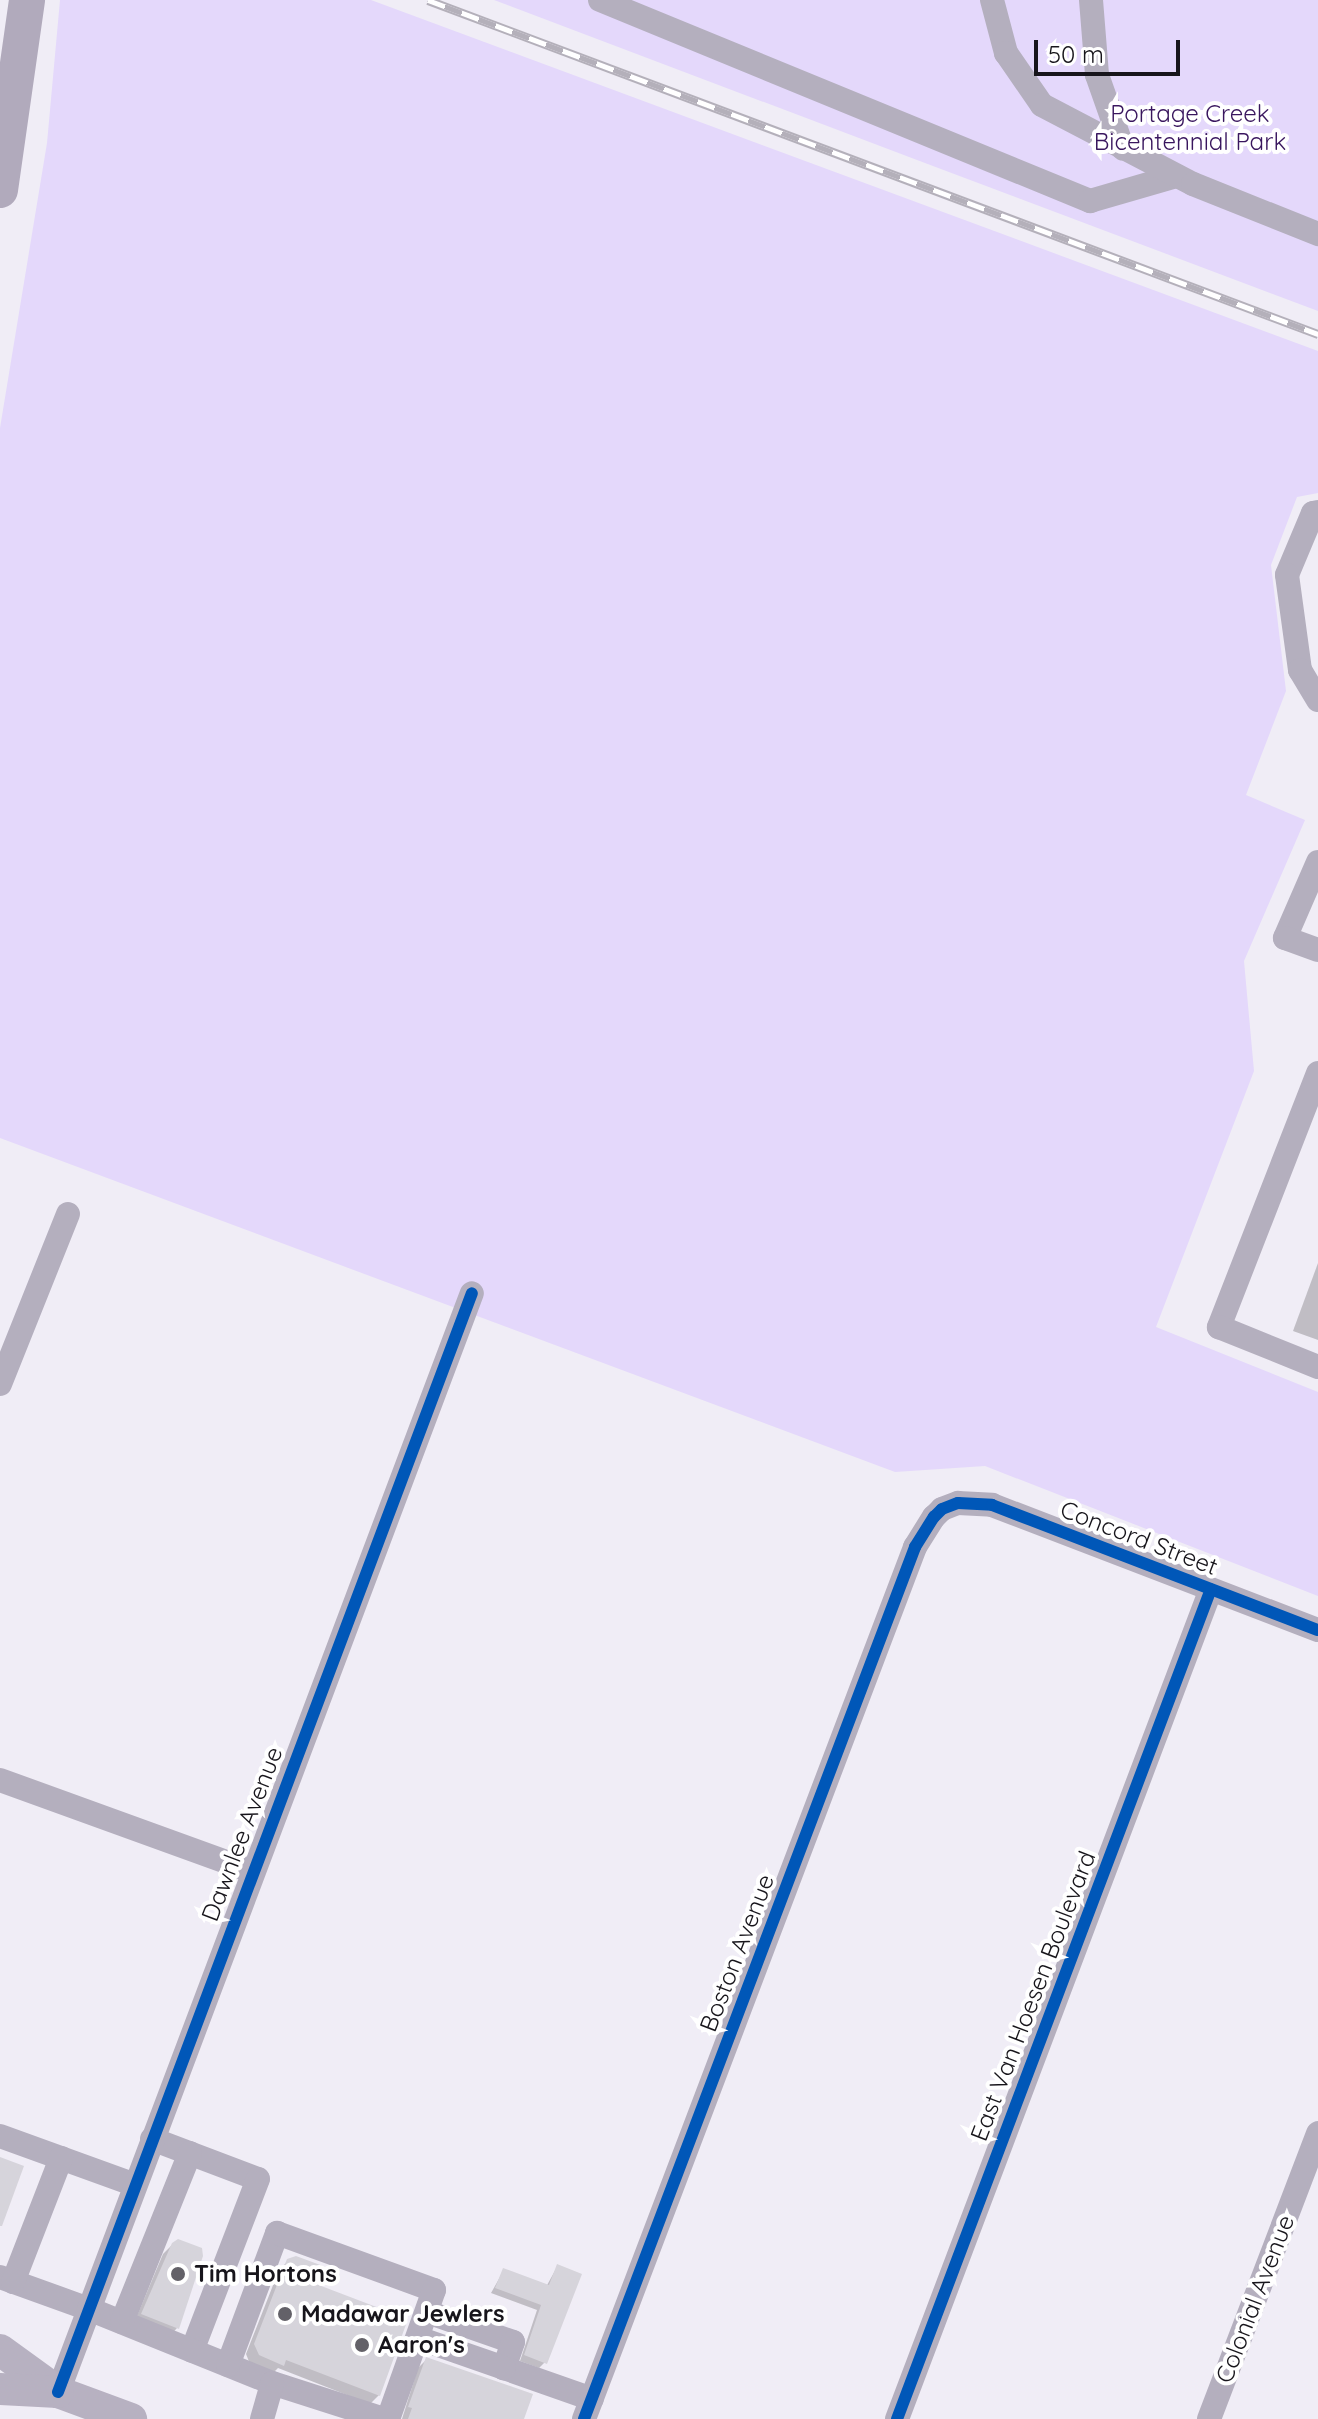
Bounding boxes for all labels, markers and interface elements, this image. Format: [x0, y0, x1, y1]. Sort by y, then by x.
scale bar [1038, 24, 1184, 74]
text: 50 m [1048, 39, 1104, 69]
park label: Portage Creek Bicentennial Park [1094, 100, 1286, 156]
street label: Concord Street [1056, 1495, 1222, 1581]
street label: Dawnlee Avenue [195, 1743, 289, 1925]
street label: East Van Hoesen Boulevard [964, 1847, 1102, 2145]
street label: Boston Avenue [694, 1870, 780, 2036]
street label: Colonial Avenue [1210, 2211, 1300, 2387]
place label: Tim Hortons [194, 2260, 337, 2288]
marker: Tim Hortons [169, 2265, 187, 2283]
place label: Madawar Jewlers [301, 2300, 505, 2328]
marker: Madawar Jewlers [276, 2305, 294, 2323]
place label: Aaron's [378, 2331, 465, 2359]
marker: Aaron's [353, 2336, 371, 2354]

